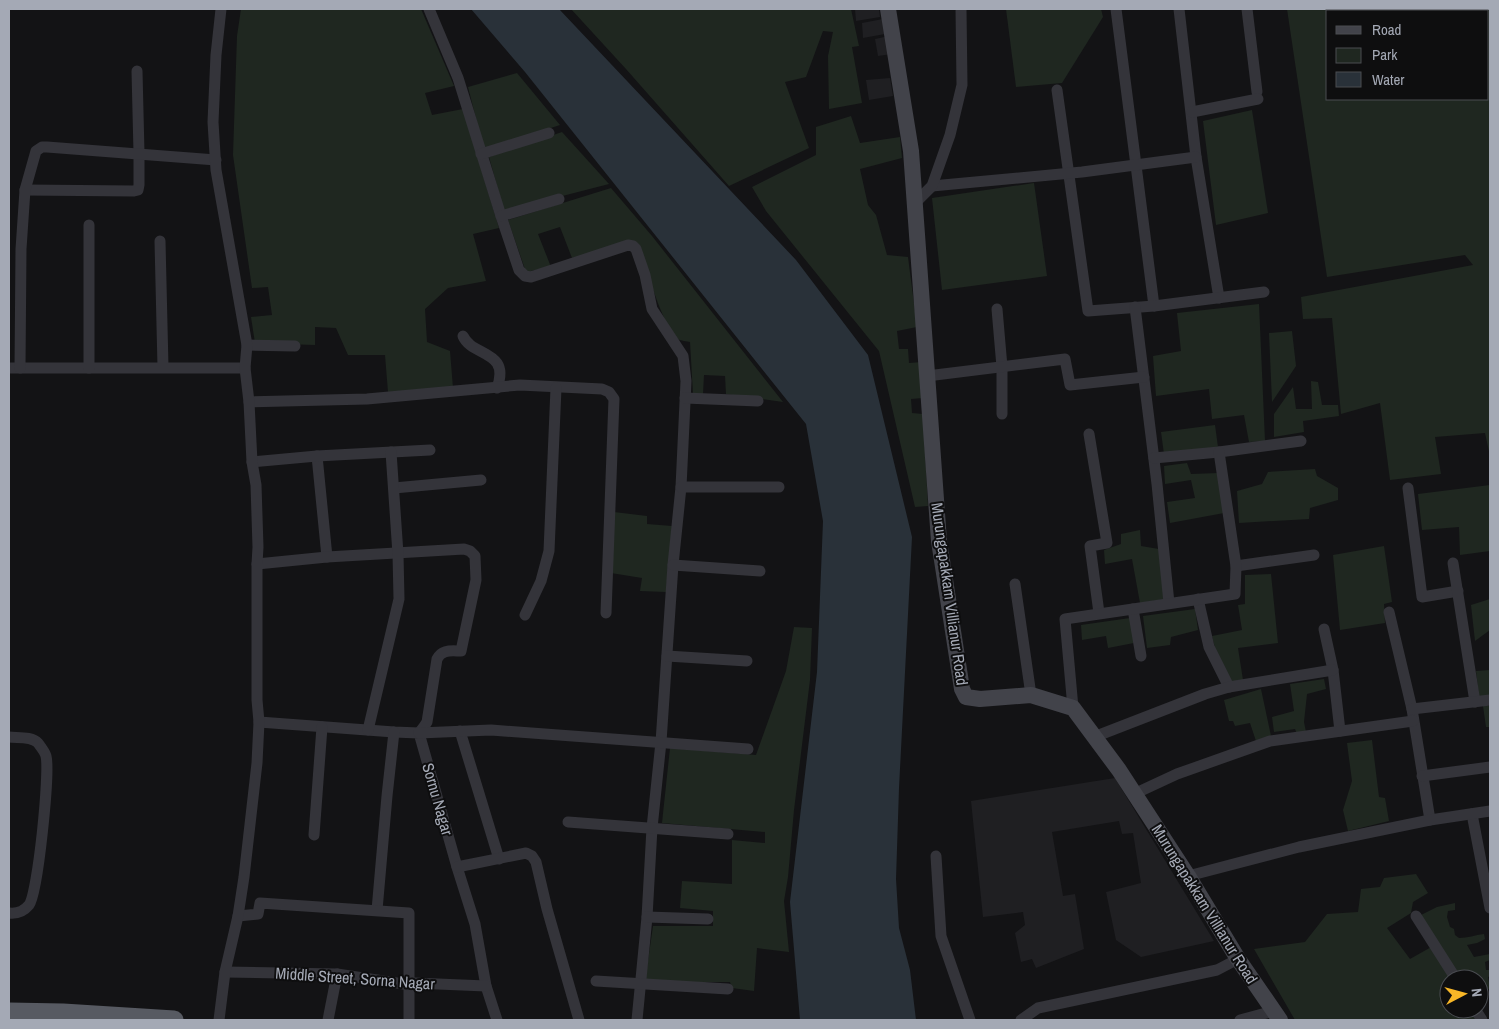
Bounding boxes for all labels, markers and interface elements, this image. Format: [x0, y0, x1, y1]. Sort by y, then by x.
legend [1326, 10, 1489, 100]
text: Road [1372, 19, 1401, 40]
text: Park [1372, 44, 1398, 65]
text: Water [1372, 69, 1404, 90]
street label: Murungapakkam Villianur Road [926, 501, 974, 687]
street label: Sornu Nagar [417, 760, 459, 838]
street label: Murungapakkam Villianur Road [1147, 820, 1263, 988]
street label: Middle Street, Sorna Nagar [275, 961, 436, 995]
north arrow [1439, 969, 1489, 1019]
text: N [1468, 988, 1486, 998]

